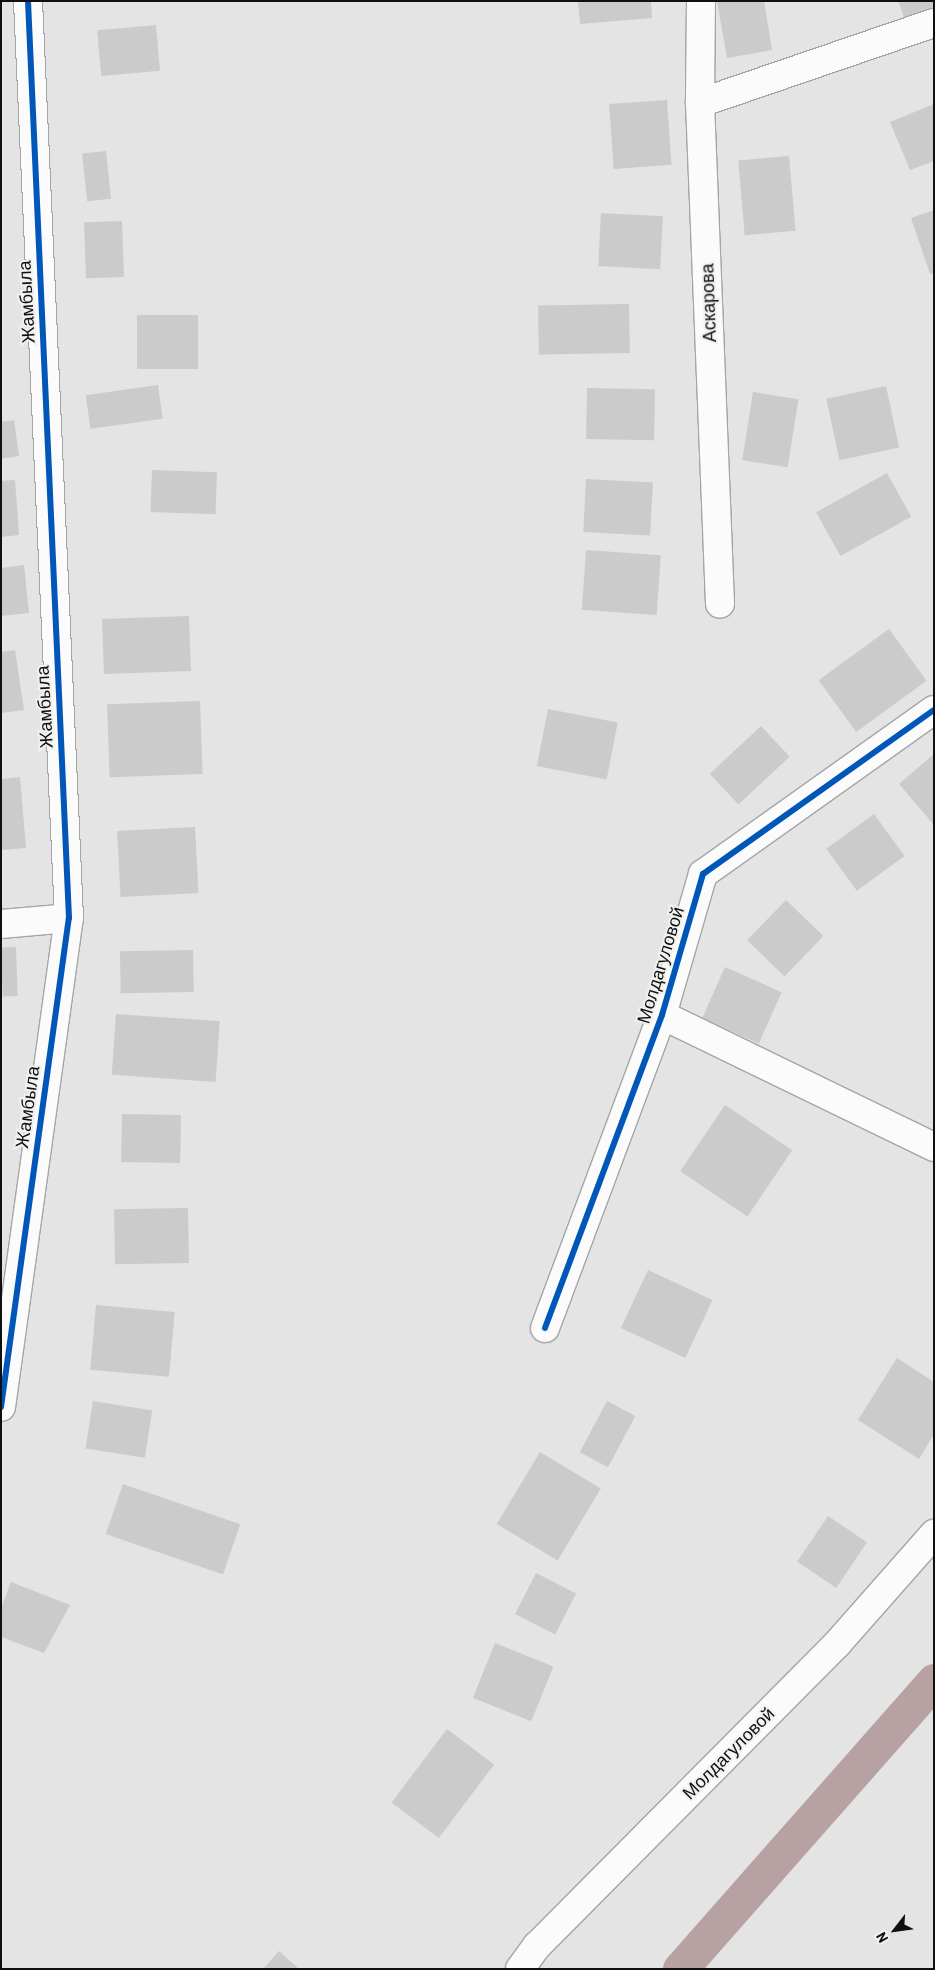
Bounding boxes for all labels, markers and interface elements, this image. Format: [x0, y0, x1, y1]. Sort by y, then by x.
street label: Жамбыла [13, 260, 39, 344]
street label: Аскарова [696, 263, 720, 343]
street label: Жамбыла [31, 665, 57, 749]
street label: Молдагуловой [632, 904, 688, 1026]
street label: Жамбыла [11, 1065, 43, 1149]
street label: Молдагуловой [678, 1703, 778, 1803]
north arrow [870, 1905, 920, 1955]
text: N [872, 1929, 891, 1946]

